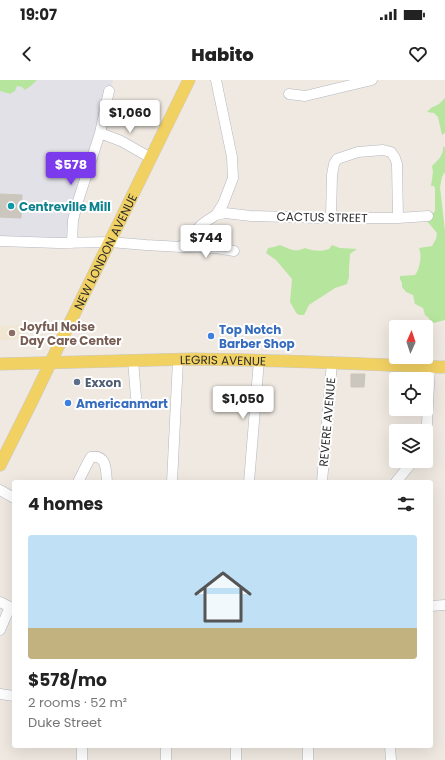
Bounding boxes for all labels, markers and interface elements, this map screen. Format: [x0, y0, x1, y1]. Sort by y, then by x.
text: 19:07 [20, 4, 57, 25]
text: Habito [191, 42, 254, 67]
icon: back [16, 43, 38, 65]
icon: heart [407, 43, 429, 65]
pin: $1,060 [97, 100, 163, 134]
text: $1,060 [109, 103, 151, 122]
pin: $578 [47, 152, 95, 186]
text: $578 [55, 155, 87, 174]
street label: NEW LONDON AVENUE [69, 191, 141, 312]
place label: Centreville Mill [19, 198, 111, 215]
marker: Centreville Mill [6, 201, 16, 211]
street label: CACTUS STREET [276, 208, 368, 226]
pin: $744 [182, 225, 230, 259]
text: $744 [189, 228, 223, 247]
place label: Joyful Noise Day Care Center [20, 318, 121, 349]
north arrow [389, 320, 433, 364]
map controls [389, 320, 433, 468]
place label: Top Notch Barber Shop [219, 321, 295, 352]
marker: Joyful Noise Day Care Center [7, 328, 17, 338]
marker: Top Notch Barber Shop [206, 331, 216, 341]
street label: LEGRIS AVENUE [180, 350, 266, 369]
button: locate [389, 372, 433, 416]
place label: Exxon [85, 374, 121, 391]
marker: Exxon [72, 377, 82, 387]
street label: REVERE AVENUE [315, 377, 339, 467]
pin: $1,050 [210, 386, 276, 420]
text: $1,050 [222, 389, 264, 408]
place label: Americanmart [76, 395, 168, 412]
marker: Americanmart [63, 398, 73, 408]
button: layers [389, 424, 433, 468]
text: 4 homes [28, 492, 103, 516]
icon: filters [395, 493, 417, 515]
icon: home [187, 561, 259, 633]
text: $578/mo [28, 668, 107, 692]
text: 2 rooms · 52 m² [28, 693, 127, 712]
text: Duke Street [28, 713, 102, 732]

